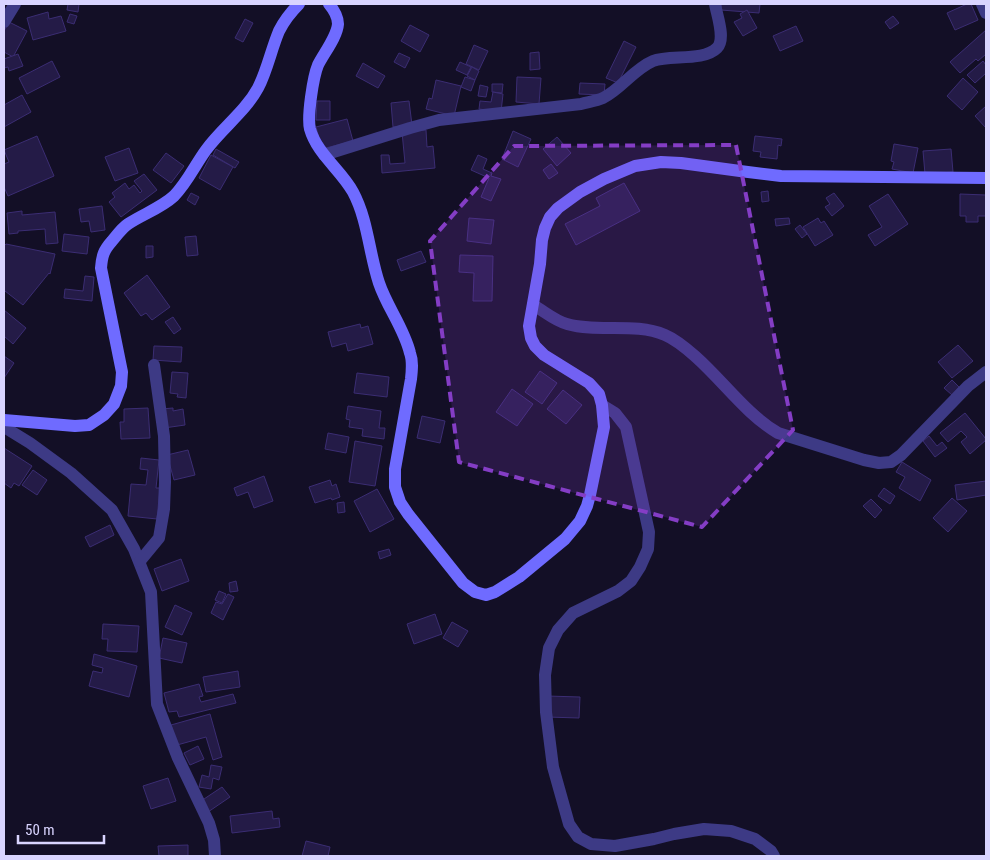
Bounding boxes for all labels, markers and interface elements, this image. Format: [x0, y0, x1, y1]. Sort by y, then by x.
scale bar [18, 812, 104, 844]
text: 50 m [25, 821, 55, 839]

